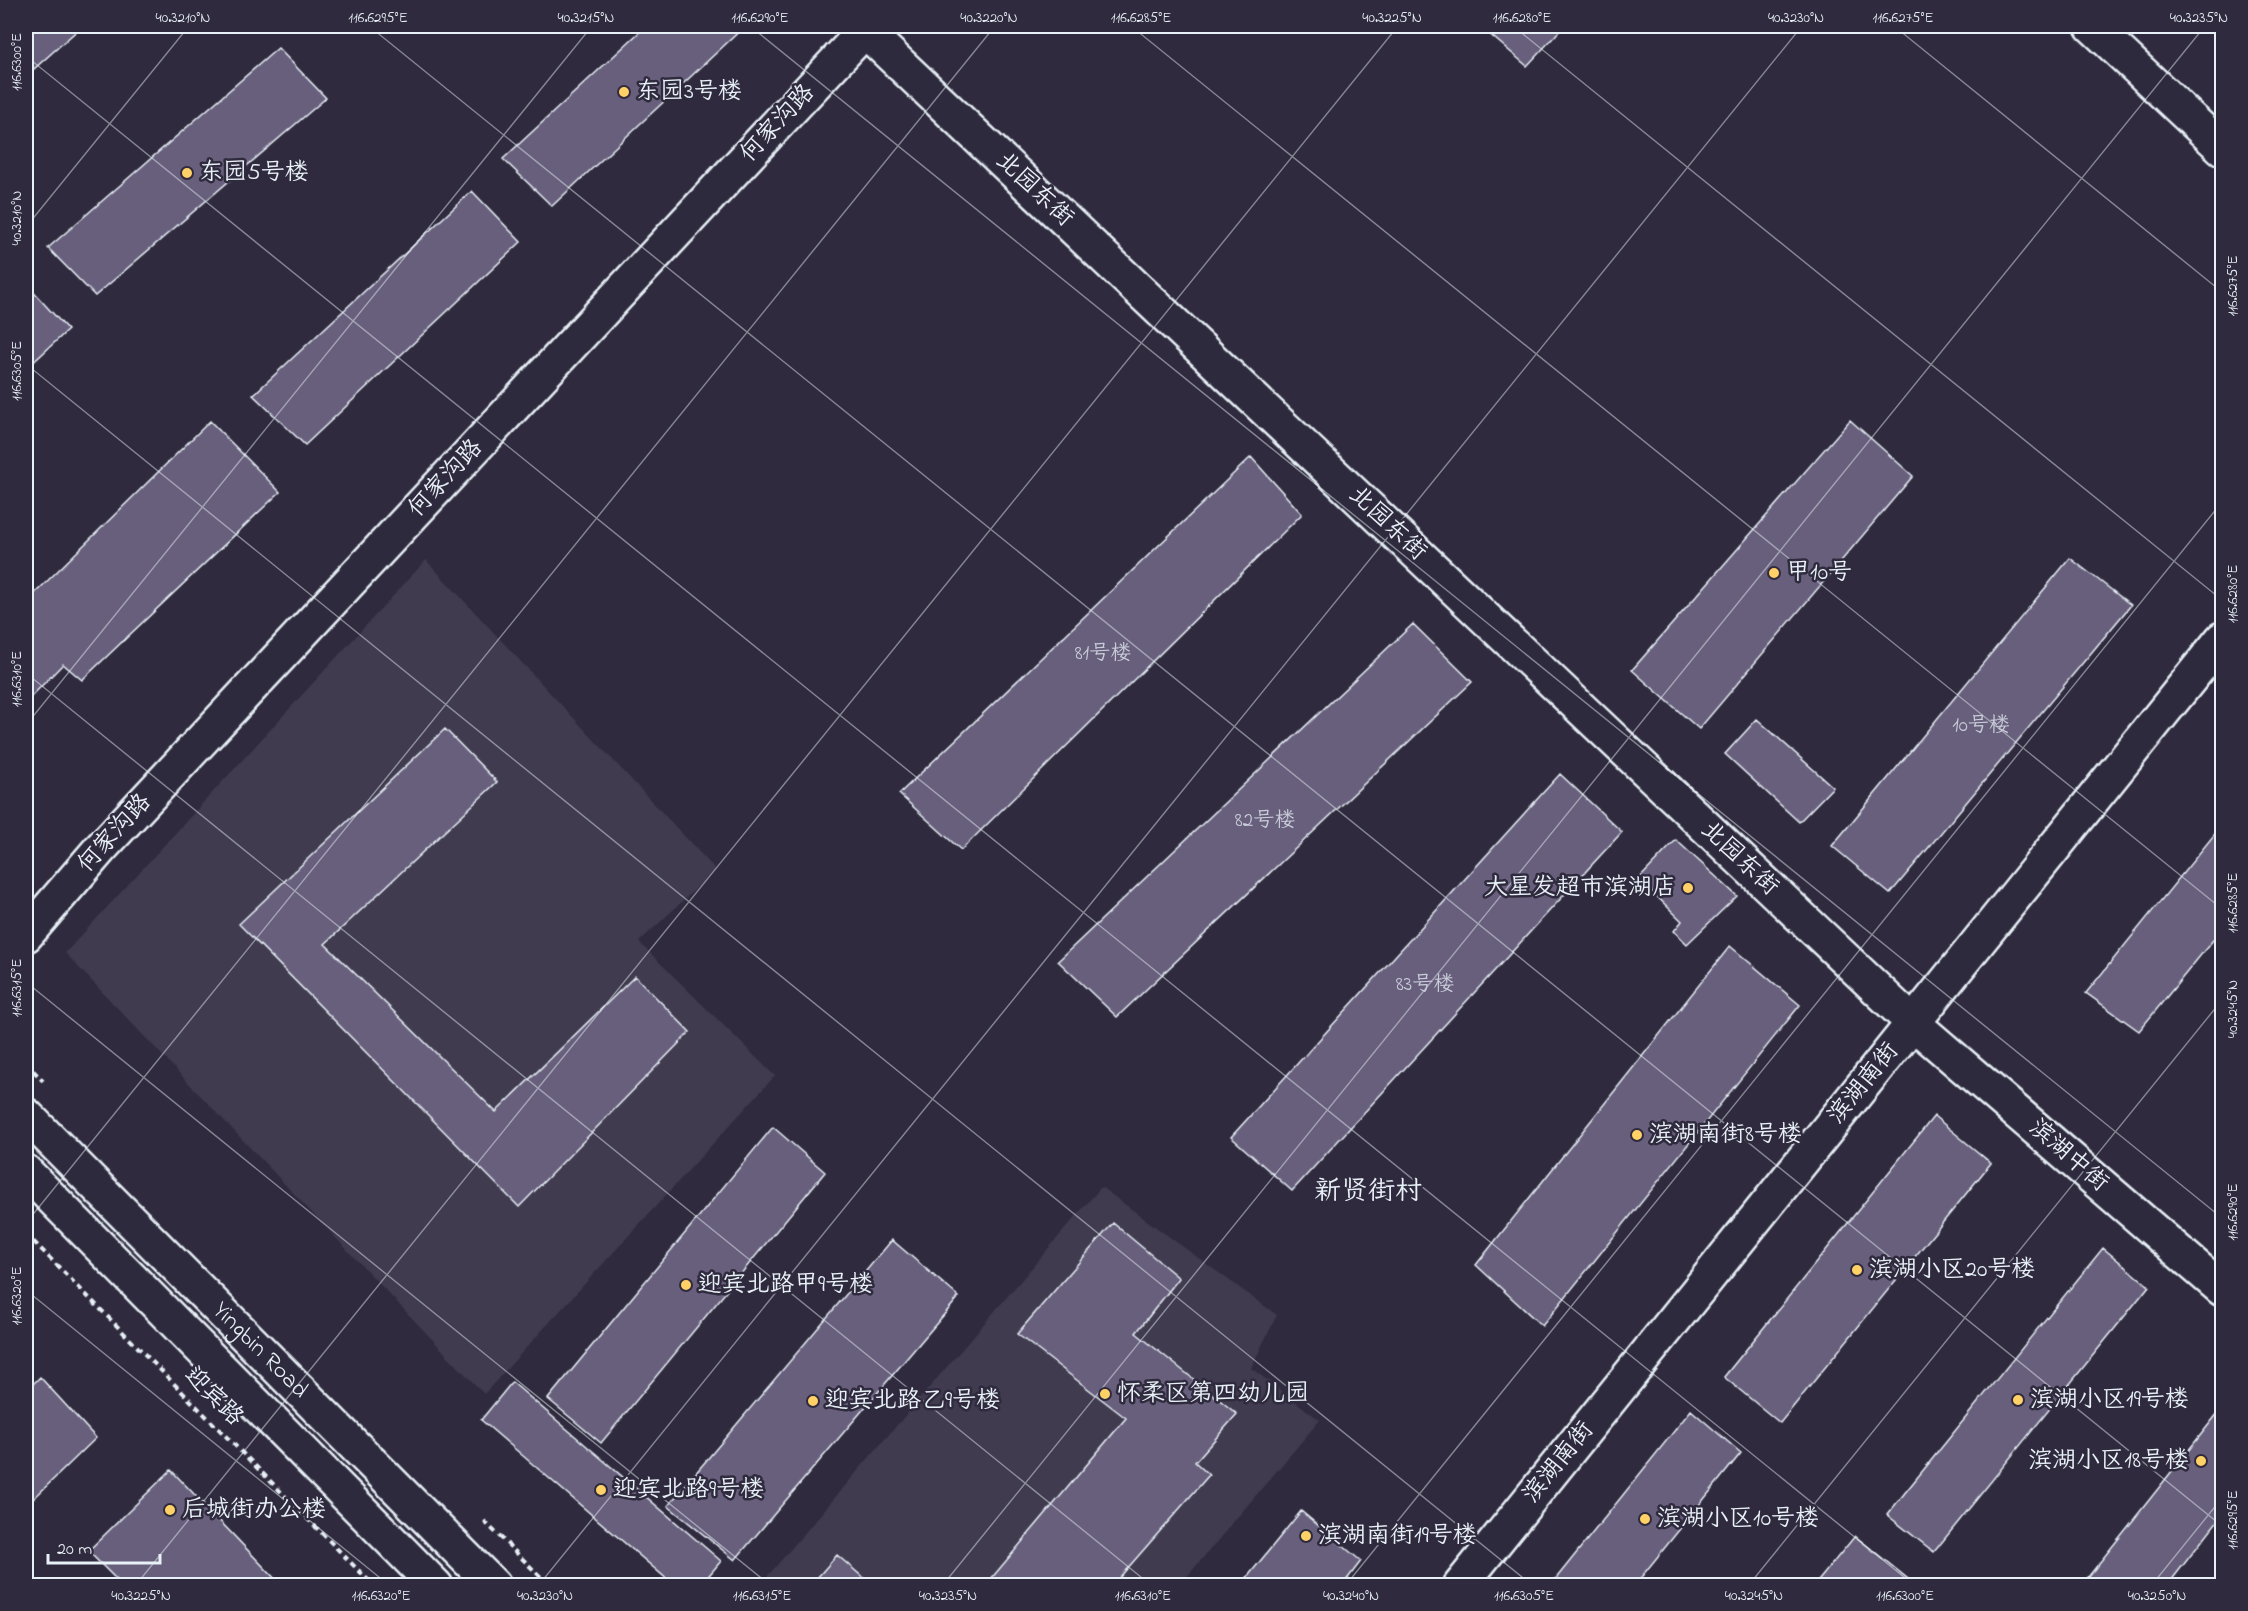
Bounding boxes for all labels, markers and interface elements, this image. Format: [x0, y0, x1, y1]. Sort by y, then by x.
text: 40.3210°N [156, 7, 210, 29]
text: 116.6295°E [348, 7, 408, 29]
text: 40.3215°N [558, 7, 614, 29]
text: 116.6290°E [731, 7, 789, 29]
text: 40.3220°N [960, 7, 1018, 29]
text: 116.6285°E [1111, 7, 1171, 29]
text: 40.3225°N [1362, 7, 1422, 29]
text: 116.6280°E [1493, 7, 1551, 29]
text: 40.3230°N [1768, 7, 1824, 29]
text: 116.6275°E [1872, 7, 1934, 29]
text: 40.3235°N [2170, 7, 2228, 29]
text: 116.6300°E [6, 33, 28, 91]
place label: 东园3号楼 [636, 75, 742, 110]
street label: 何家沟路 [732, 77, 824, 171]
marker: 东园3号楼 [617, 85, 631, 99]
street label: 北园东街 [987, 144, 1081, 236]
place label: 东园5号楼 [199, 156, 309, 191]
marker: 东园5号楼 [180, 166, 194, 180]
text: 40.3210°N [6, 191, 28, 245]
text: 116.6275°E [2222, 255, 2244, 317]
text: 116.6305°E [6, 341, 28, 401]
street label: 何家沟路 [400, 432, 492, 526]
street label: 北园东街 [1340, 478, 1434, 570]
place label: 甲10号 [1786, 556, 1852, 591]
text: 116.6280°E [2222, 565, 2244, 623]
marker: 甲10号 [1767, 566, 1781, 580]
house number: 81号楼 [1075, 639, 1131, 669]
text: 116.6310°E [6, 651, 28, 707]
house number: 10号楼 [1952, 711, 2010, 741]
street label: 何家沟路 [70, 787, 160, 881]
house number: 82号楼 [1235, 806, 1295, 836]
street label: 北园东街 [1692, 813, 1786, 905]
place label: 大星发超市滨湖店 [1484, 871, 1676, 906]
text: 116.6285°E [2222, 873, 2244, 933]
marker: 大星发超市滨湖店 [1681, 881, 1695, 895]
text: 116.6315°E [6, 959, 28, 1017]
house number: 83号楼 [1396, 970, 1454, 1000]
text: 40.3245°N [2222, 980, 2244, 1038]
street label: 滨湖南街 [1820, 1036, 1908, 1132]
street label: 滨湖中街 [2020, 1111, 2116, 1201]
place label: 滨湖南街8号楼 [1649, 1118, 1802, 1153]
marker: 滨湖南街8号楼 [1630, 1128, 1644, 1142]
district label: 新贤街村 [1314, 1173, 1422, 1212]
text: 116.6290°E [2222, 1183, 2244, 1241]
place label: 滨湖小区20号楼 [1869, 1253, 2035, 1288]
marker: 滨湖小区20号楼 [1850, 1263, 1864, 1277]
text: 116.6320°E [6, 1266, 28, 1326]
place label: 迎宾北路甲9号楼 [698, 1268, 873, 1303]
marker: 迎宾北路甲9号楼 [679, 1278, 693, 1292]
street label: Yingbin Road [204, 1294, 317, 1407]
street label: 迎宾路 [175, 1359, 251, 1435]
place label: 怀柔区第四幼儿园 [1117, 1377, 1309, 1412]
place label: 滨湖小区19号楼 [2030, 1383, 2189, 1418]
place label: 迎宾北路乙9号楼 [825, 1384, 1000, 1419]
marker: 怀柔区第四幼儿园 [1098, 1387, 1112, 1401]
marker: 滨湖小区19号楼 [2011, 1393, 2025, 1407]
marker: 迎宾北路乙9号楼 [806, 1394, 820, 1408]
street label: 滨湖南街 [1515, 1415, 1603, 1511]
place label: 滨湖小区18号楼 [2028, 1444, 2189, 1479]
marker: 滨湖小区18号楼 [2194, 1454, 2208, 1468]
place label: 迎宾北路9号楼 [613, 1473, 764, 1508]
marker: 迎宾北路9号楼 [594, 1483, 608, 1497]
text: 116.6295°E [2222, 1490, 2244, 1550]
place label: 后城街办公楼 [182, 1493, 326, 1528]
place label: 滨湖小区10号楼 [1657, 1502, 1819, 1537]
marker: 后城街办公楼 [163, 1503, 177, 1517]
marker: 滨湖小区10号楼 [1638, 1512, 1652, 1526]
place label: 滨湖南街19号楼 [1318, 1519, 1477, 1554]
scale bar [48, 1527, 160, 1565]
marker: 滨湖南街19号楼 [1299, 1529, 1313, 1543]
text: 20 m [57, 1537, 92, 1563]
text: 40.3225°N [111, 1585, 171, 1607]
text: 116.6320°E [351, 1585, 411, 1607]
text: 40.3230°N [517, 1585, 573, 1607]
text: 116.6315°E [733, 1585, 791, 1607]
text: 40.3235°N [919, 1585, 977, 1607]
text: 116.6310°E [1115, 1585, 1171, 1607]
text: 40.3240°N [1323, 1585, 1379, 1607]
text: 116.6305°E [1494, 1585, 1554, 1607]
text: 40.3245°N [1725, 1585, 1783, 1607]
text: 116.6300°E [1876, 1585, 1934, 1607]
text: 40.3250°N [2128, 1585, 2186, 1607]

